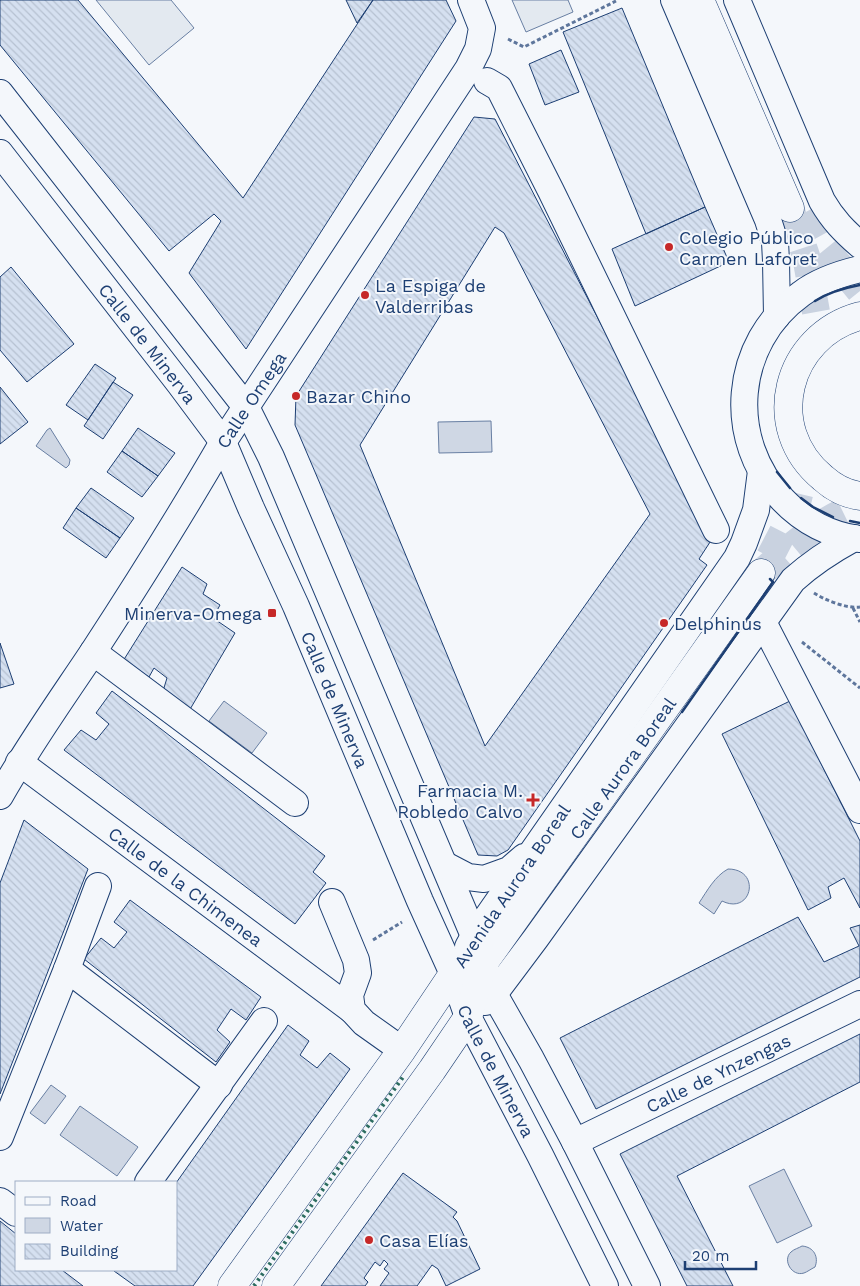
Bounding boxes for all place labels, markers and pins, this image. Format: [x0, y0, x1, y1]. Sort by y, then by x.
place label: Colegio Público Carmen Laforet [679, 227, 817, 269]
marker: Colegio Público Carmen Laforet [663, 241, 675, 253]
place label: La Espiga de Valderribas [375, 275, 486, 317]
marker: La Espiga de Valderribas [359, 289, 371, 301]
place label: Bazar Chino [306, 386, 411, 407]
marker: Bazar Chino [290, 390, 302, 402]
place label: Minerva-Omega [124, 603, 262, 624]
marker: Minerva-Omega [266, 607, 278, 619]
place label: Delphinus [674, 613, 762, 634]
marker: Delphinus [658, 617, 670, 629]
place label: Farmacia M. Robledo Calvo [397, 780, 523, 822]
marker: Farmacia M. Robledo Calvo [527, 794, 539, 806]
place label: Casa Elías [379, 1230, 468, 1251]
marker: Casa Elías [363, 1234, 375, 1246]

